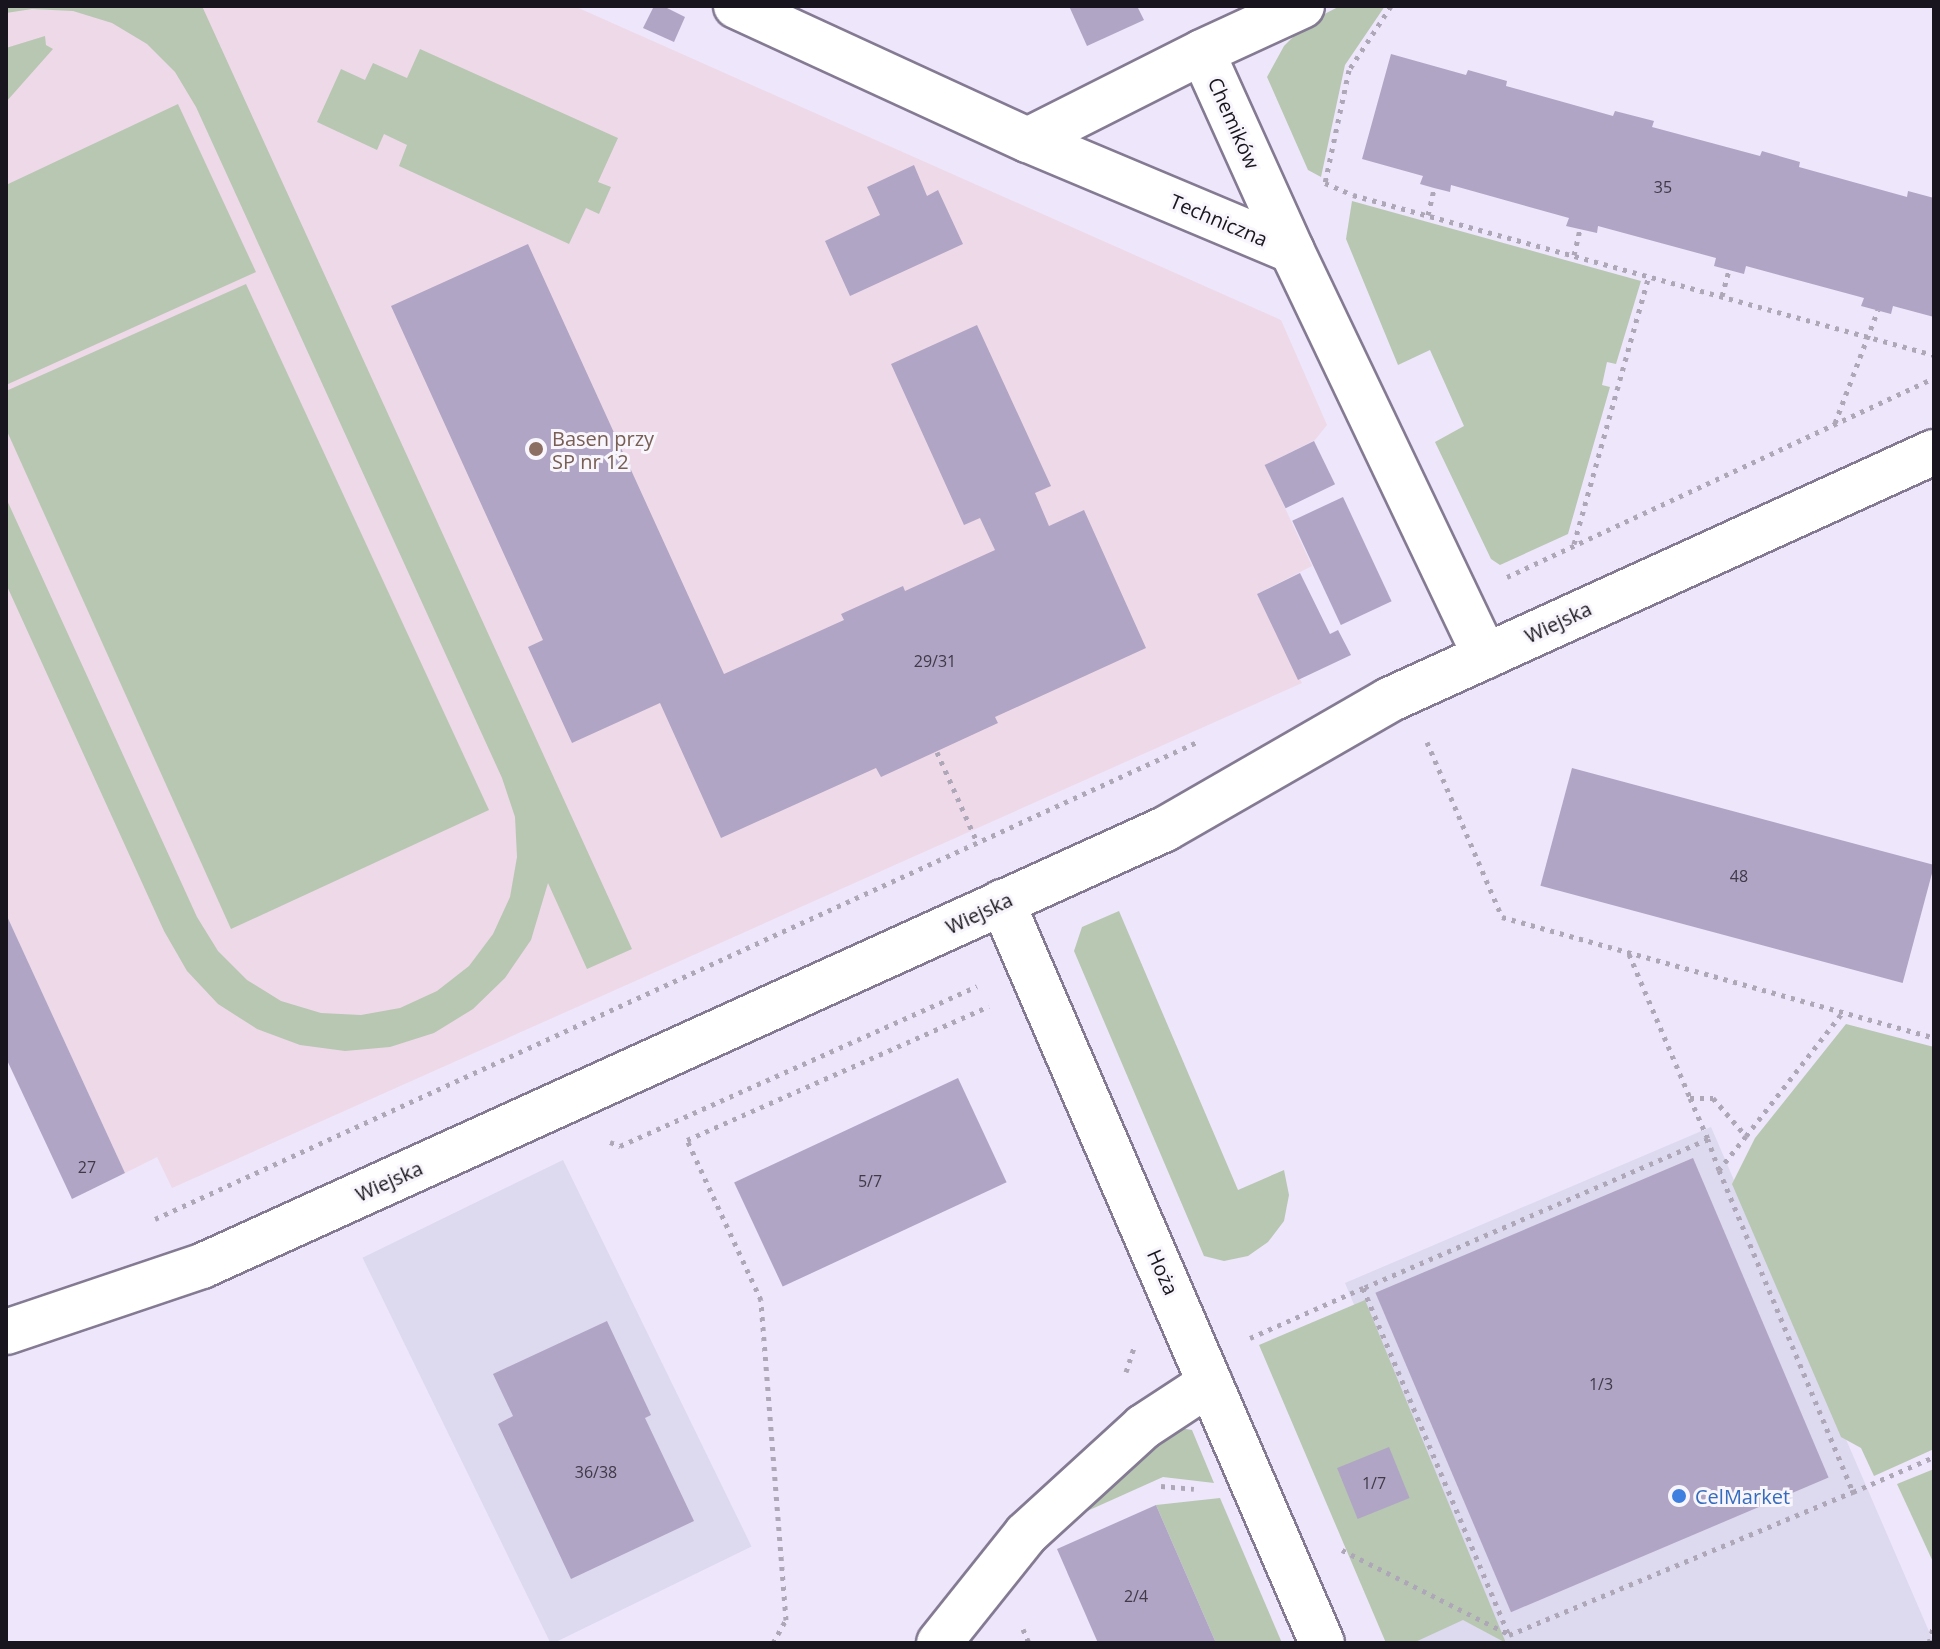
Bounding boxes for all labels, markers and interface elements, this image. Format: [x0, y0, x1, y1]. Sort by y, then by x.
street label: Chemików [1203, 73, 1265, 173]
house number: 35 [1654, 177, 1672, 197]
street label: Techniczna [1167, 189, 1271, 251]
place label: Basen przy SP nr 12 [552, 426, 654, 473]
marker: Basen przy SP nr 12 [527, 440, 545, 458]
street label: Wiejska [1521, 596, 1595, 648]
house number: 29/31 [914, 651, 956, 671]
house number: 48 [1730, 866, 1748, 886]
street label: Wiejska [942, 887, 1016, 939]
street label: Wiejska [352, 1156, 426, 1206]
house number: 27 [78, 1157, 96, 1177]
house number: 5/7 [858, 1171, 882, 1191]
street label: Hoża [1142, 1246, 1184, 1298]
house number: 1/3 [1589, 1374, 1613, 1394]
house number: 36/38 [575, 1462, 617, 1482]
house number: 1/7 [1362, 1473, 1386, 1493]
place label: CelMarket [1695, 1484, 1790, 1508]
marker: CelMarket [1670, 1487, 1688, 1505]
house number: 2/4 [1124, 1586, 1148, 1606]

